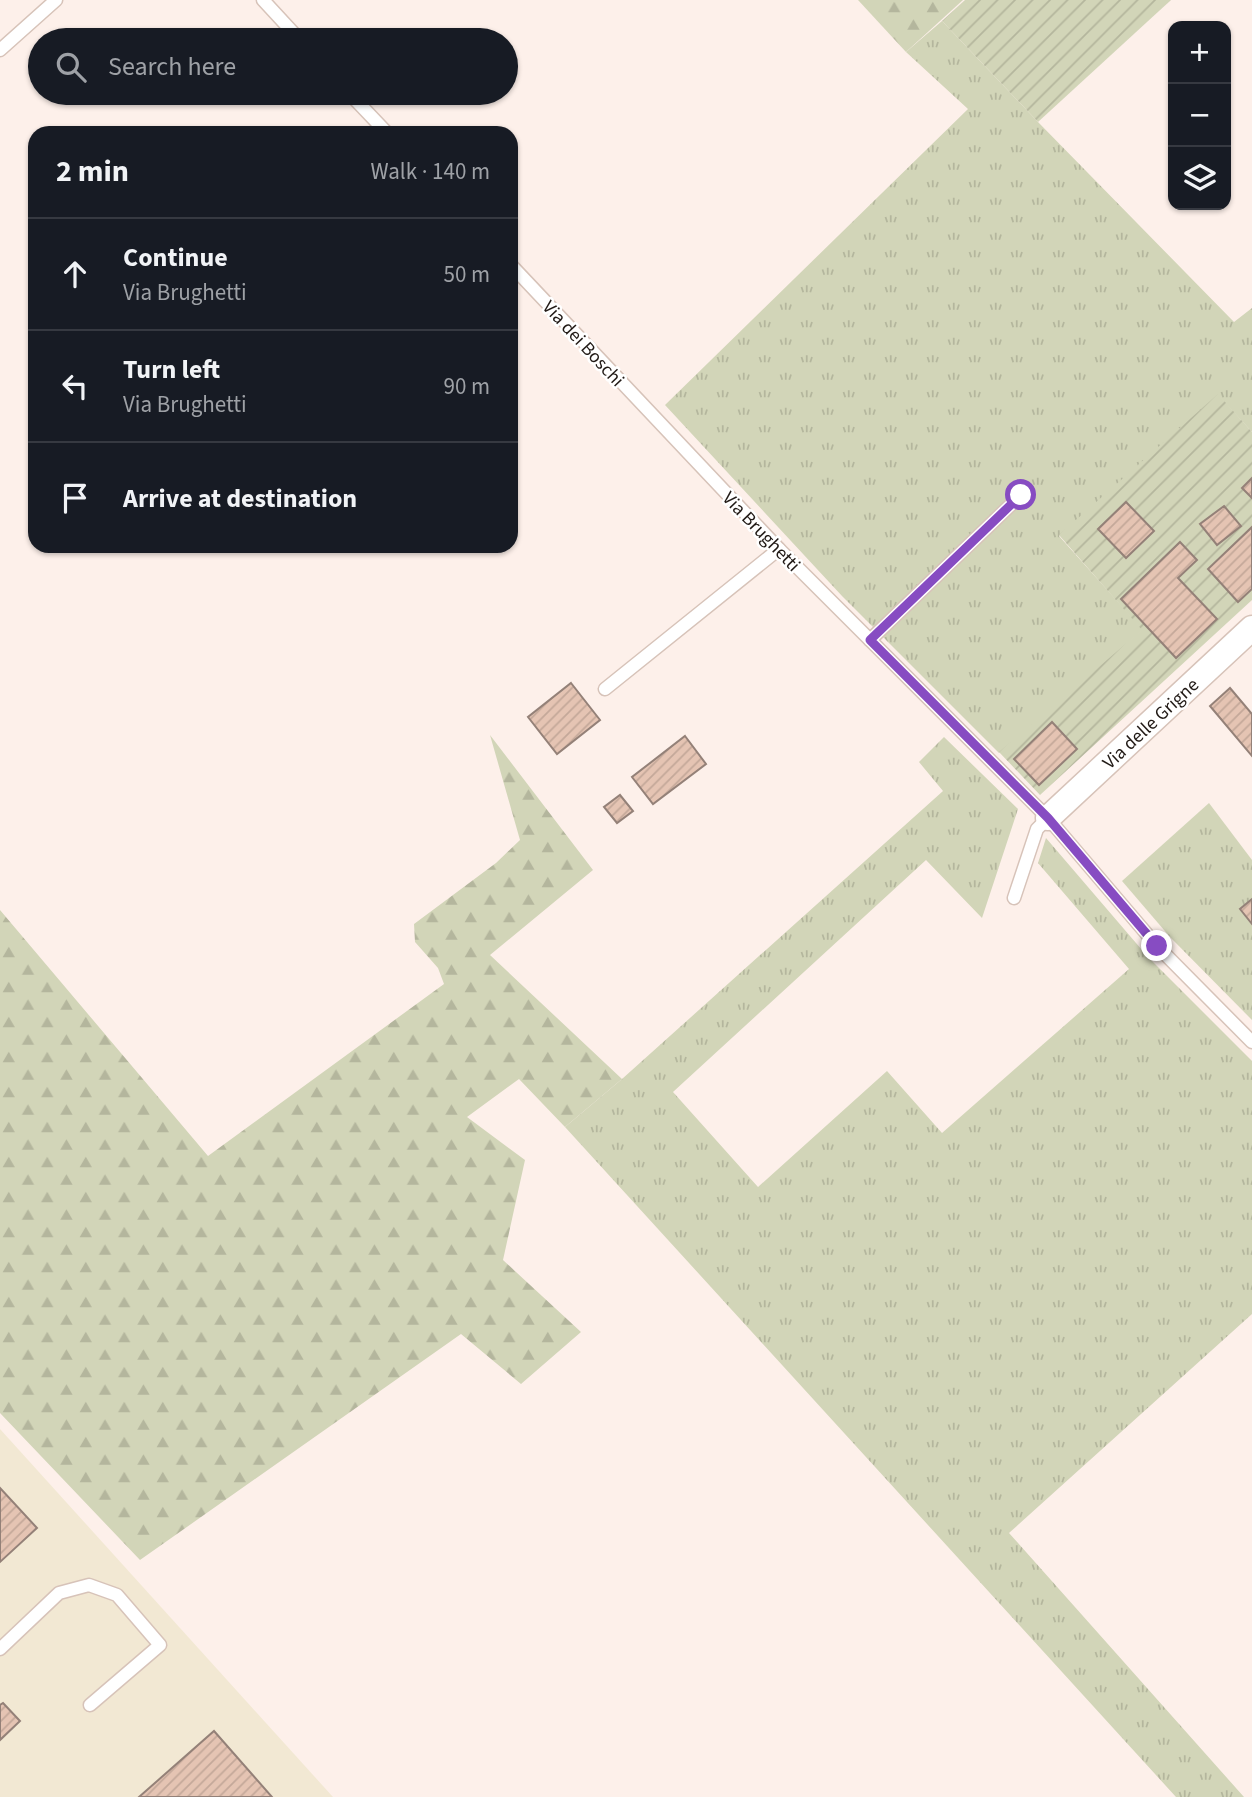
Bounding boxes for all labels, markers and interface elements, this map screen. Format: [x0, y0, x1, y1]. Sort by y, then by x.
map controls [1168, 21, 1231, 210]
button: + [1168, 21, 1231, 84]
search box [28, 28, 518, 105]
icon: search [52, 48, 90, 86]
text: Search here [108, 48, 236, 85]
button: − [1168, 84, 1231, 147]
button: layers [1168, 147, 1231, 210]
text: 2 min [56, 150, 129, 193]
text: Walk · 140 m [371, 155, 490, 188]
text: Continue [123, 239, 228, 276]
icon: ahead [56, 255, 94, 293]
text: 50 m [443, 258, 490, 291]
text: Via Brughetti [123, 276, 247, 309]
street label: Via dei Boschi [536, 295, 630, 393]
text: Turn left [123, 351, 220, 388]
icon: left [56, 367, 94, 405]
text: 90 m [443, 370, 490, 403]
text: Via Brughetti [123, 388, 247, 421]
icon: arrive [56, 479, 94, 517]
route start [1005, 479, 1036, 510]
text: Arrive at destination [123, 480, 357, 517]
street label: Via Brughetti [716, 486, 806, 578]
street label: Via delle Grigne [1097, 672, 1205, 776]
route end [1141, 930, 1172, 961]

